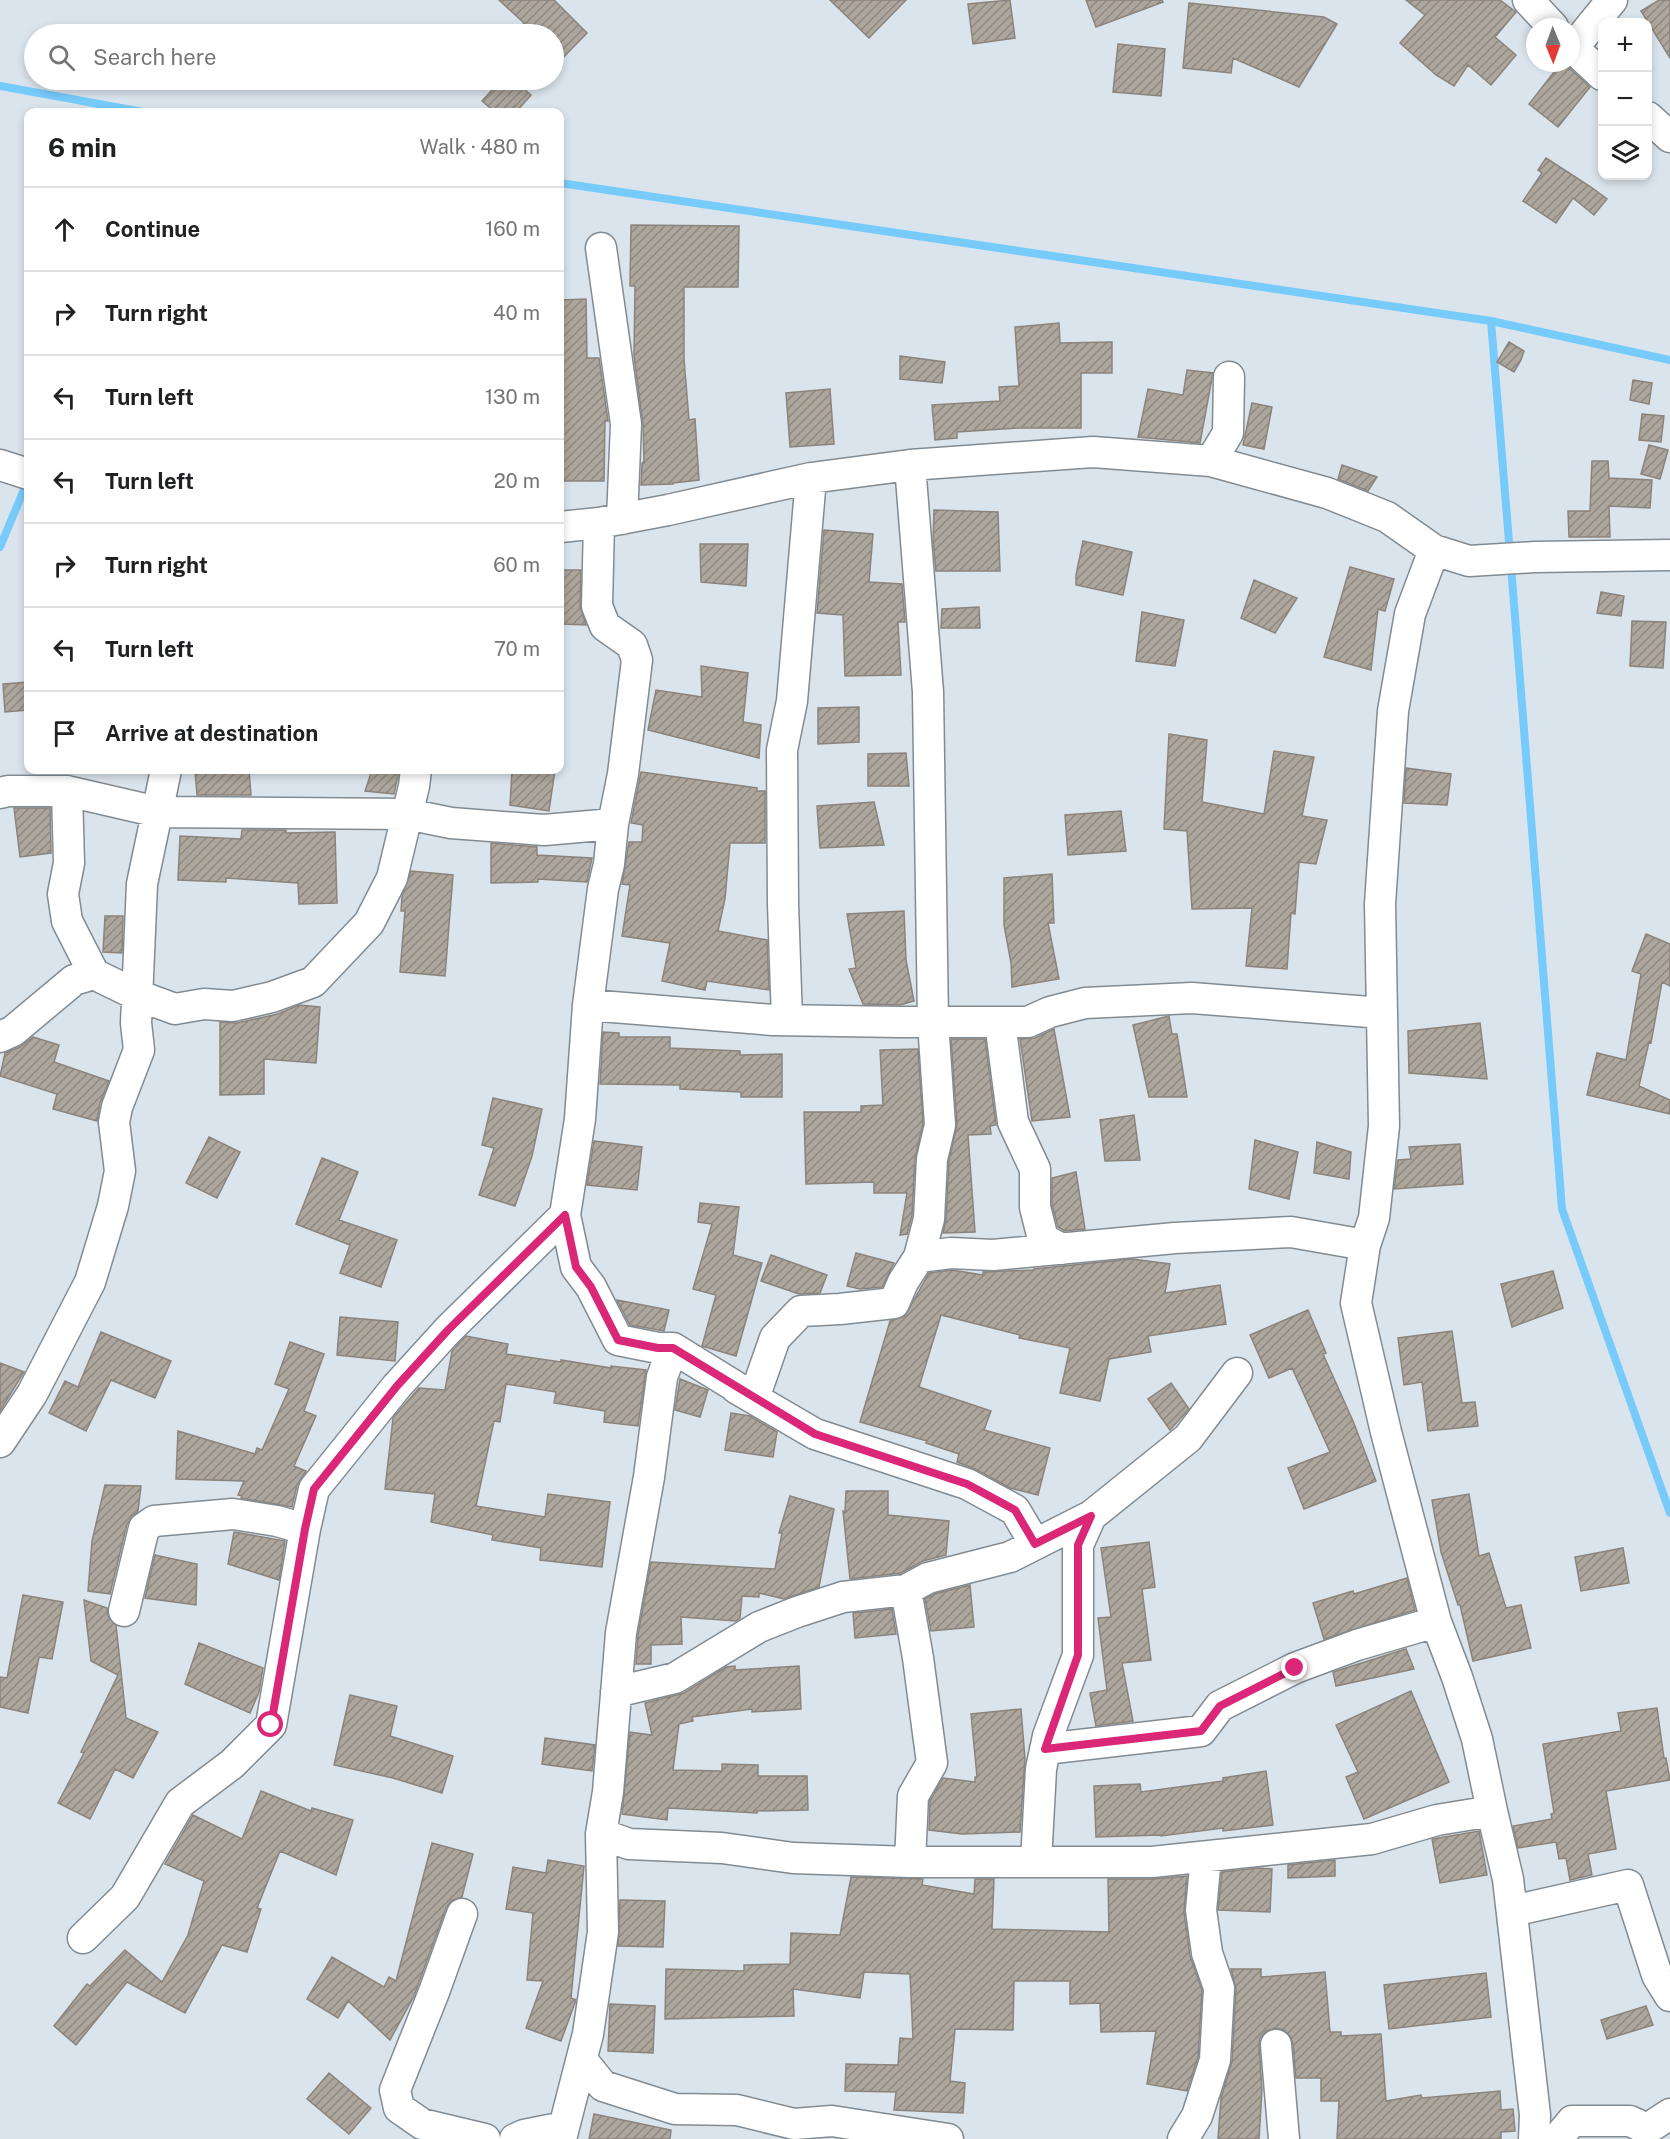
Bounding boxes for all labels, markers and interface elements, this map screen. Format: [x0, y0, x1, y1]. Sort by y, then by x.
north arrow [1526, 18, 1580, 72]
map controls [1598, 18, 1652, 180]
button: + [1598, 18, 1652, 72]
search box [24, 24, 564, 90]
icon: search [45, 41, 78, 74]
text: Search here [93, 44, 217, 70]
button: − [1598, 72, 1652, 126]
button: layers [1598, 126, 1652, 180]
text: 6 min [48, 132, 117, 163]
text: Walk · 480 m [420, 135, 540, 159]
icon: ahead [48, 213, 81, 246]
text: Continue [105, 216, 200, 242]
text: 160 m [485, 217, 540, 241]
icon: right [48, 297, 81, 330]
text: Turn right [105, 300, 208, 326]
text: 40 m [493, 301, 540, 325]
icon: left [48, 381, 81, 414]
text: Turn left [105, 384, 194, 410]
text: 130 m [485, 385, 540, 409]
icon: left [48, 465, 81, 498]
text: Turn left [105, 468, 194, 494]
text: 20 m [494, 469, 540, 493]
icon: right [48, 549, 81, 582]
text: Turn right [105, 552, 208, 578]
text: 60 m [493, 553, 540, 577]
icon: left [48, 633, 81, 666]
text: Turn left [105, 636, 194, 662]
text: 70 m [494, 637, 540, 661]
icon: arrive [48, 717, 81, 750]
text: Arrive at destination [105, 720, 318, 746]
route end [1281, 1654, 1307, 1680]
route start [257, 1711, 283, 1737]

